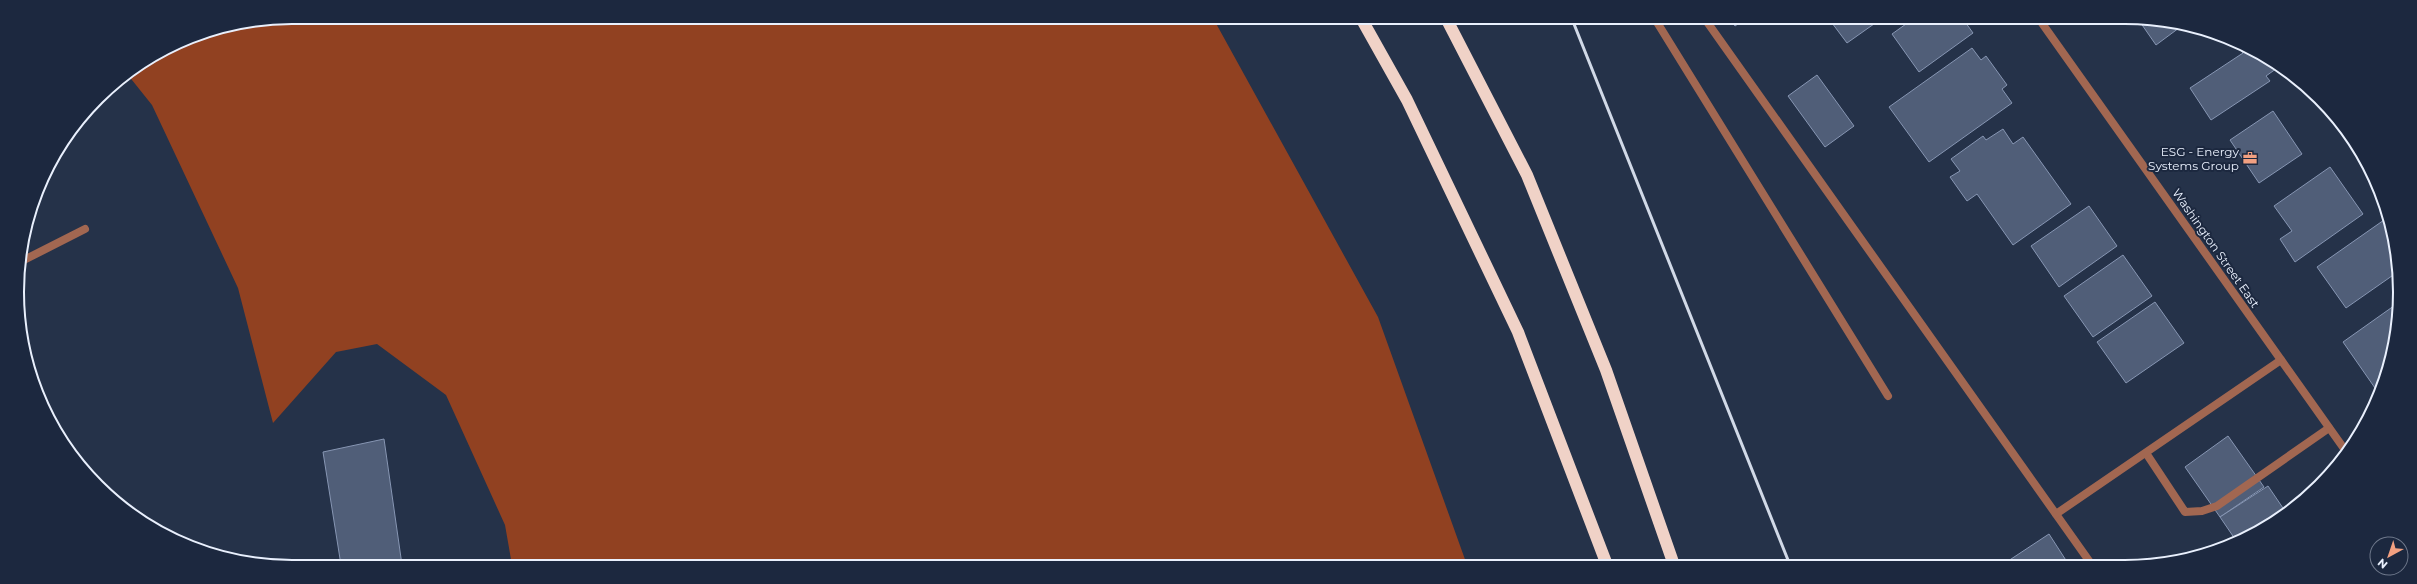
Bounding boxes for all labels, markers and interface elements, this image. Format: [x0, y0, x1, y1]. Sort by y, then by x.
place label: ESG - Energy Systems Group [2148, 144, 2239, 173]
office icon: ESG - Energy Systems Group [2242, 150, 2258, 166]
street label: Washington Street East [2169, 186, 2263, 311]
north arrow [2369, 536, 2409, 576]
text: N [2375, 555, 2390, 572]

